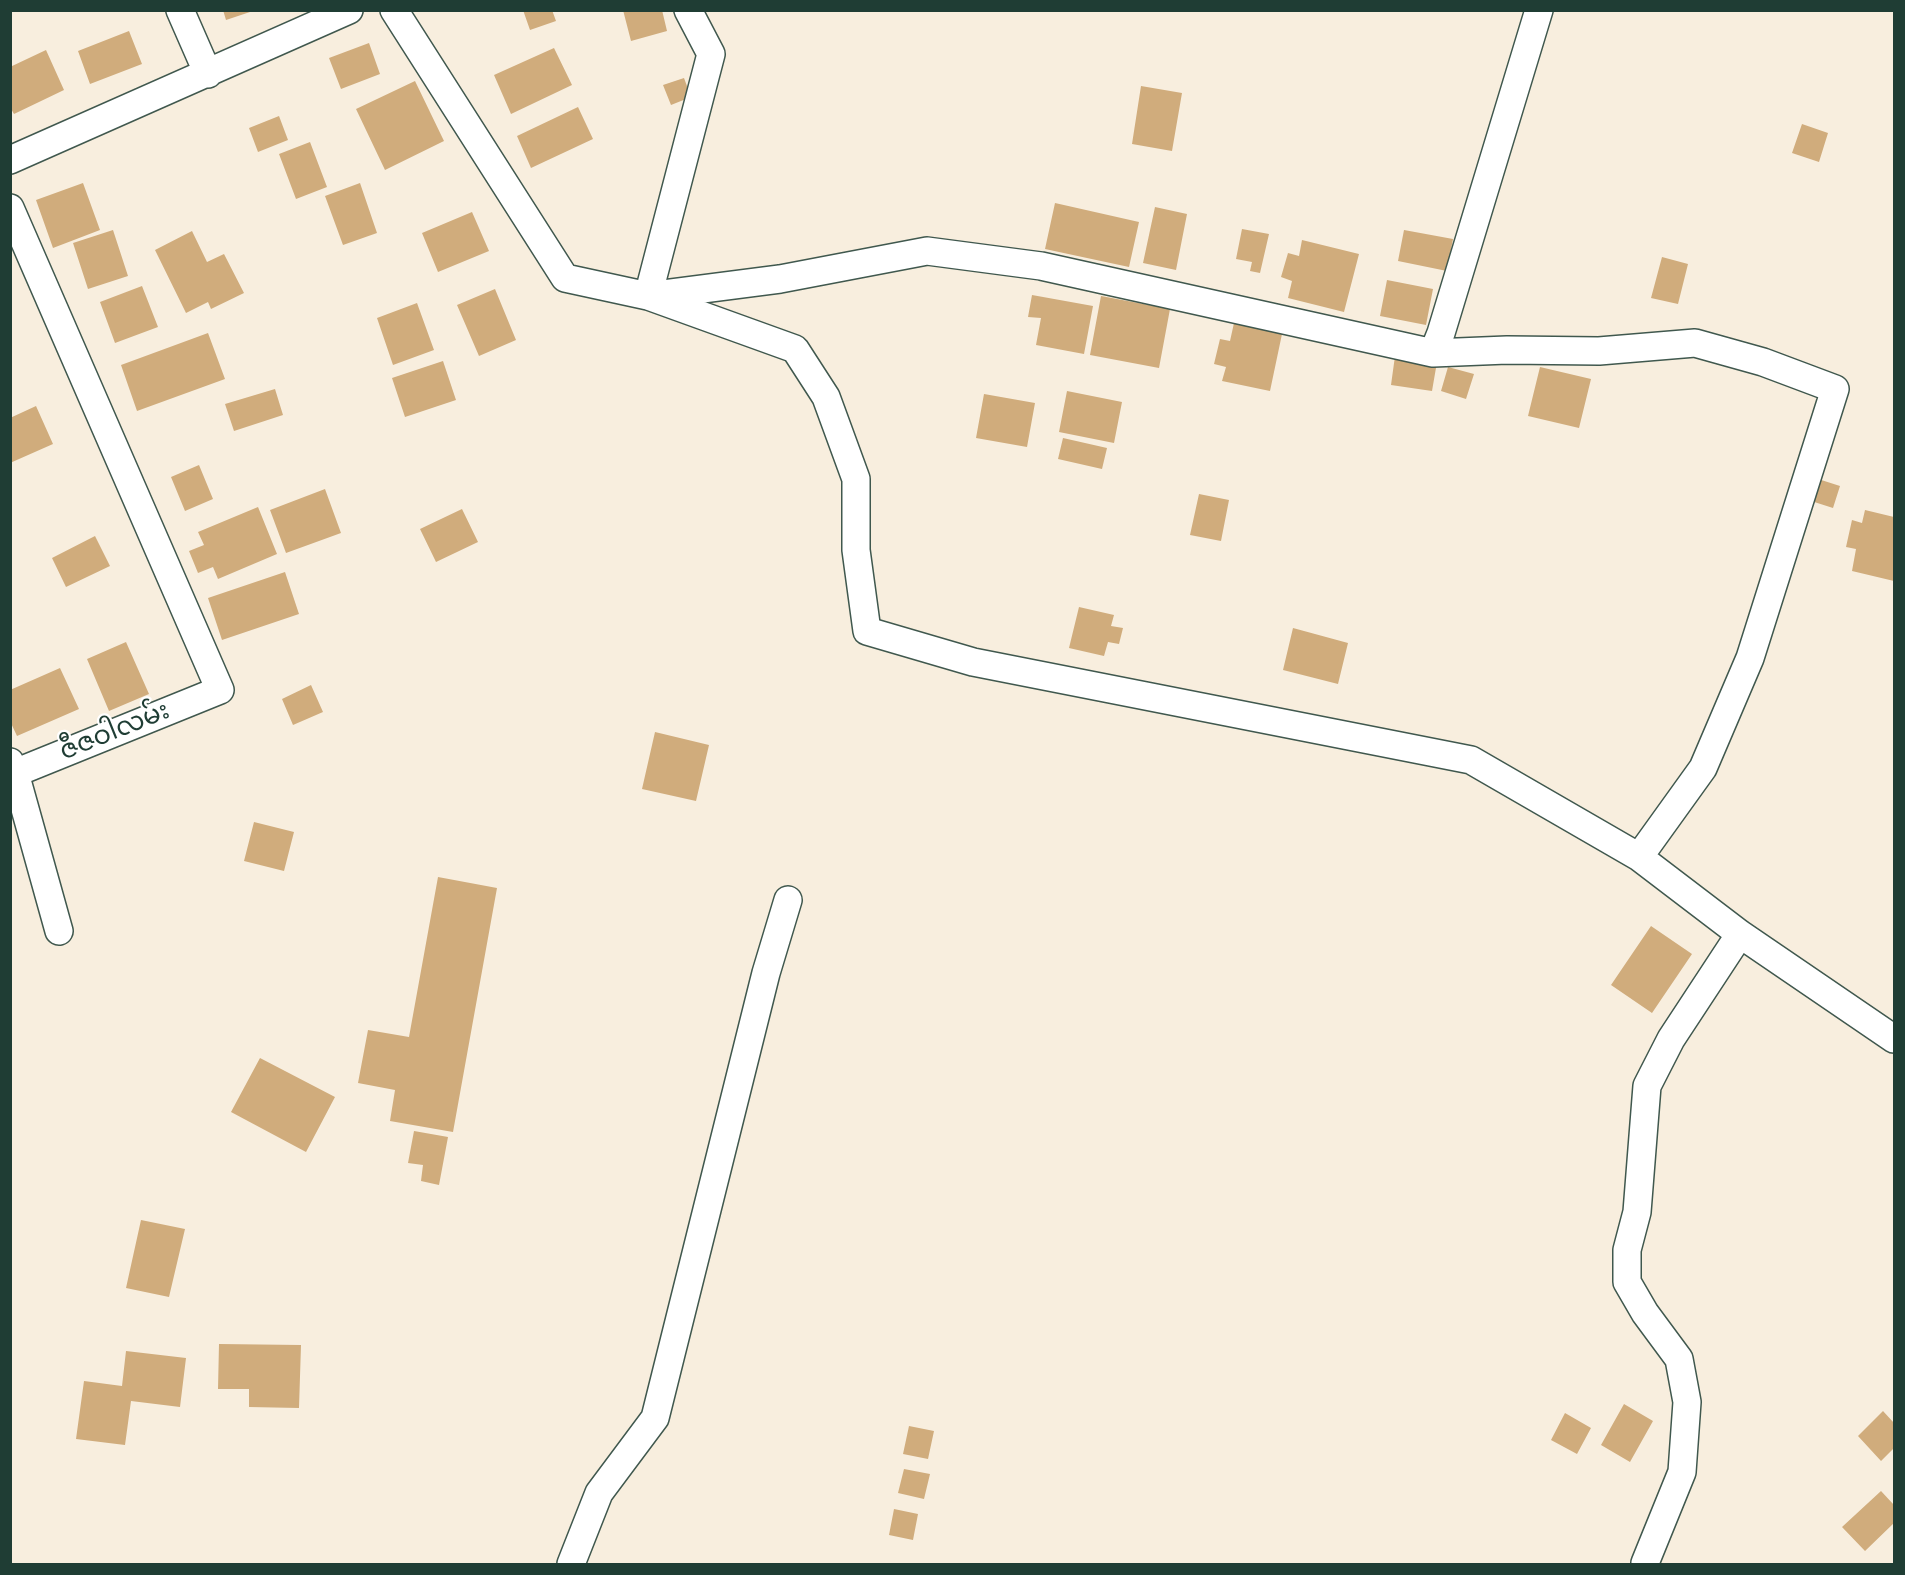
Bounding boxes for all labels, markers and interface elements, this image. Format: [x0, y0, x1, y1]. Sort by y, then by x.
street label: ဇီဇဝါလမ်း [55, 696, 175, 768]

